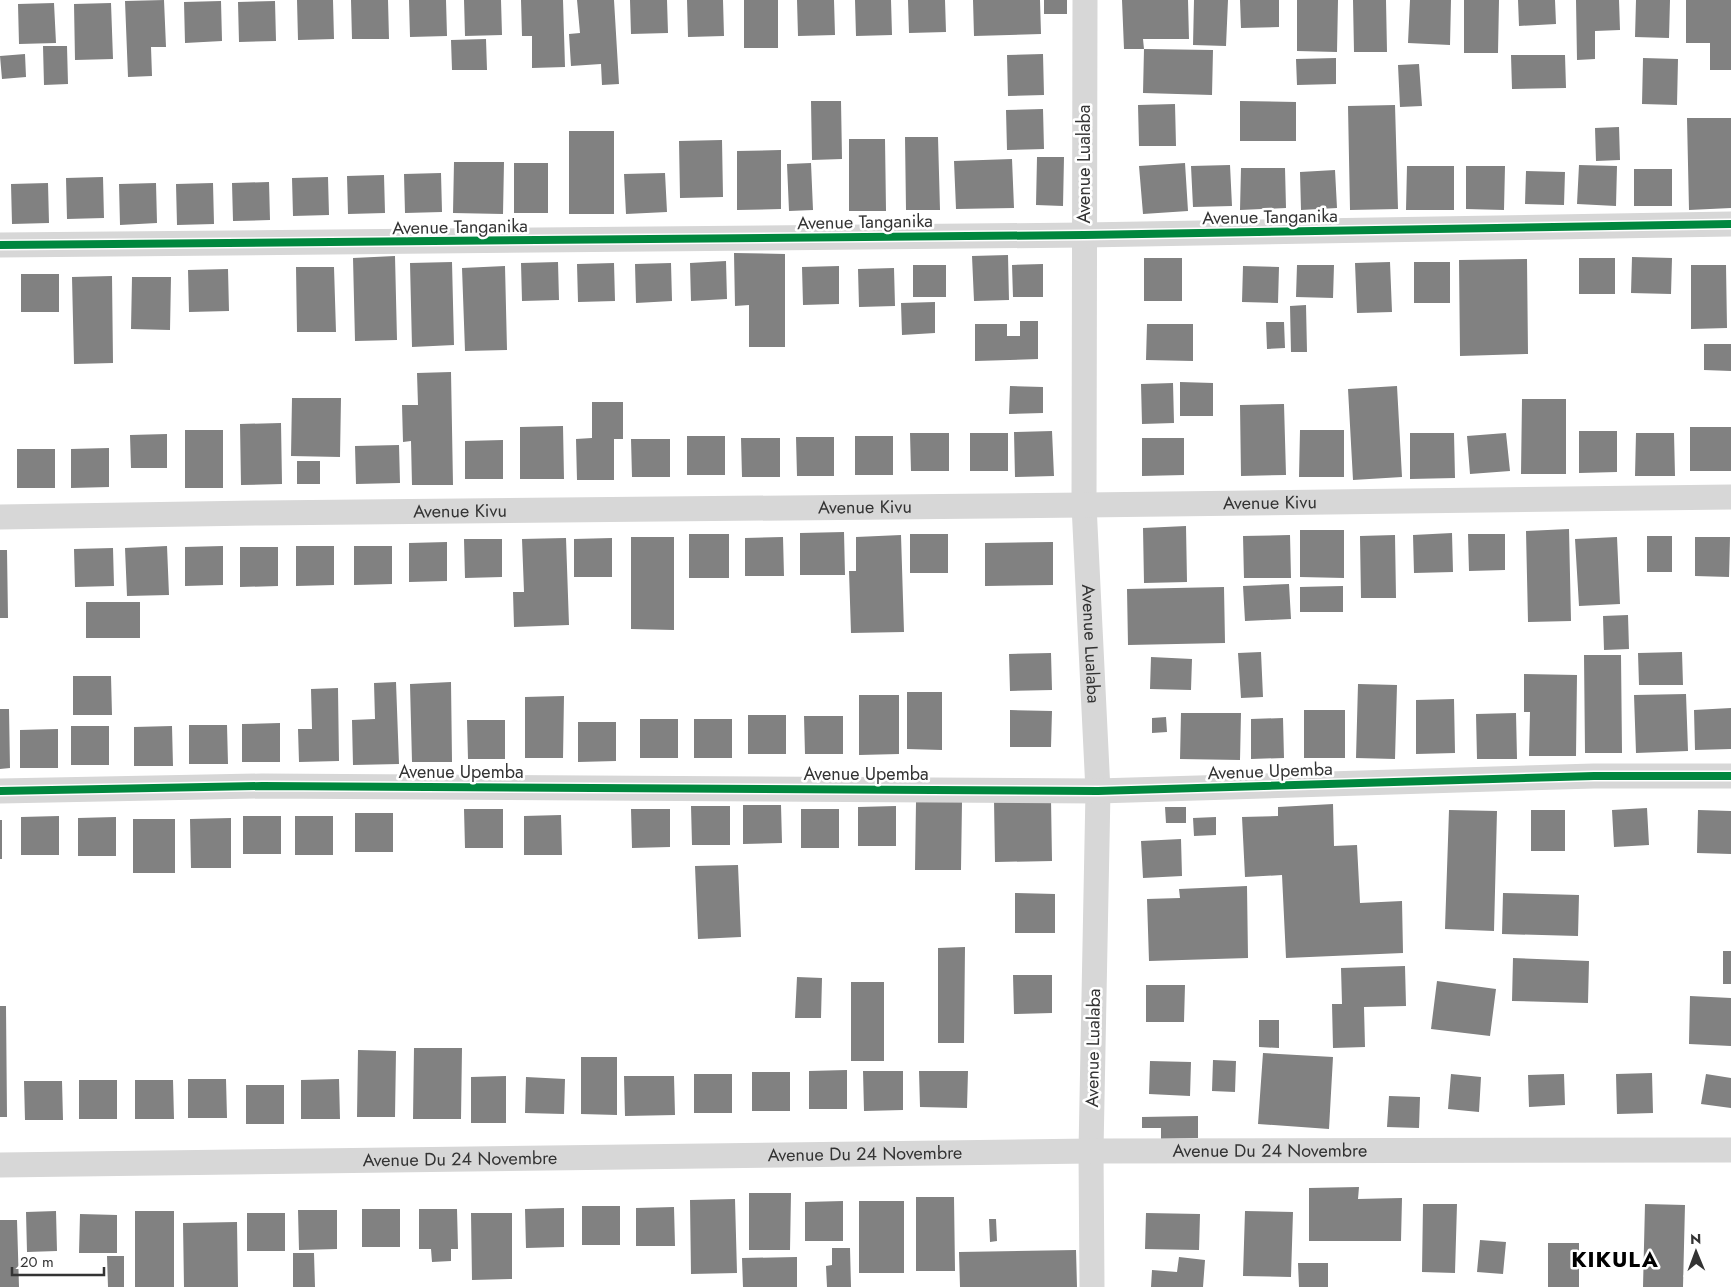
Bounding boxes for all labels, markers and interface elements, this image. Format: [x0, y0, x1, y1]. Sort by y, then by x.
street label: Avenue Lualaba [1071, 104, 1097, 224]
street label: Avenue Tanganika [1202, 203, 1338, 231]
street label: Avenue Tanganika [797, 208, 933, 236]
street label: Avenue Tanganika [392, 213, 528, 241]
street label: Avenue Kivu [1223, 489, 1317, 516]
street label: Avenue Kivu [818, 494, 912, 521]
street label: Avenue Kivu [413, 498, 507, 525]
street label: Avenue Lualaba [1075, 584, 1107, 704]
street label: Avenue Upemba [1207, 756, 1333, 786]
street label: Avenue Upemba [398, 759, 524, 785]
street label: Avenue Upemba [803, 761, 929, 787]
street label: Avenue Lualaba [1079, 988, 1107, 1108]
street label: Avenue Du 24 Novembre [1173, 1138, 1367, 1164]
street label: Avenue Du 24 Novembre [767, 1140, 962, 1168]
street label: Avenue Du 24 Novembre [362, 1145, 557, 1173]
north arrow [1671, 1227, 1721, 1277]
text: N [1690, 1229, 1702, 1249]
district label: KIKULA [1571, 1243, 1659, 1275]
scale bar [12, 1244, 105, 1276]
text: 20 m [20, 1251, 54, 1273]

